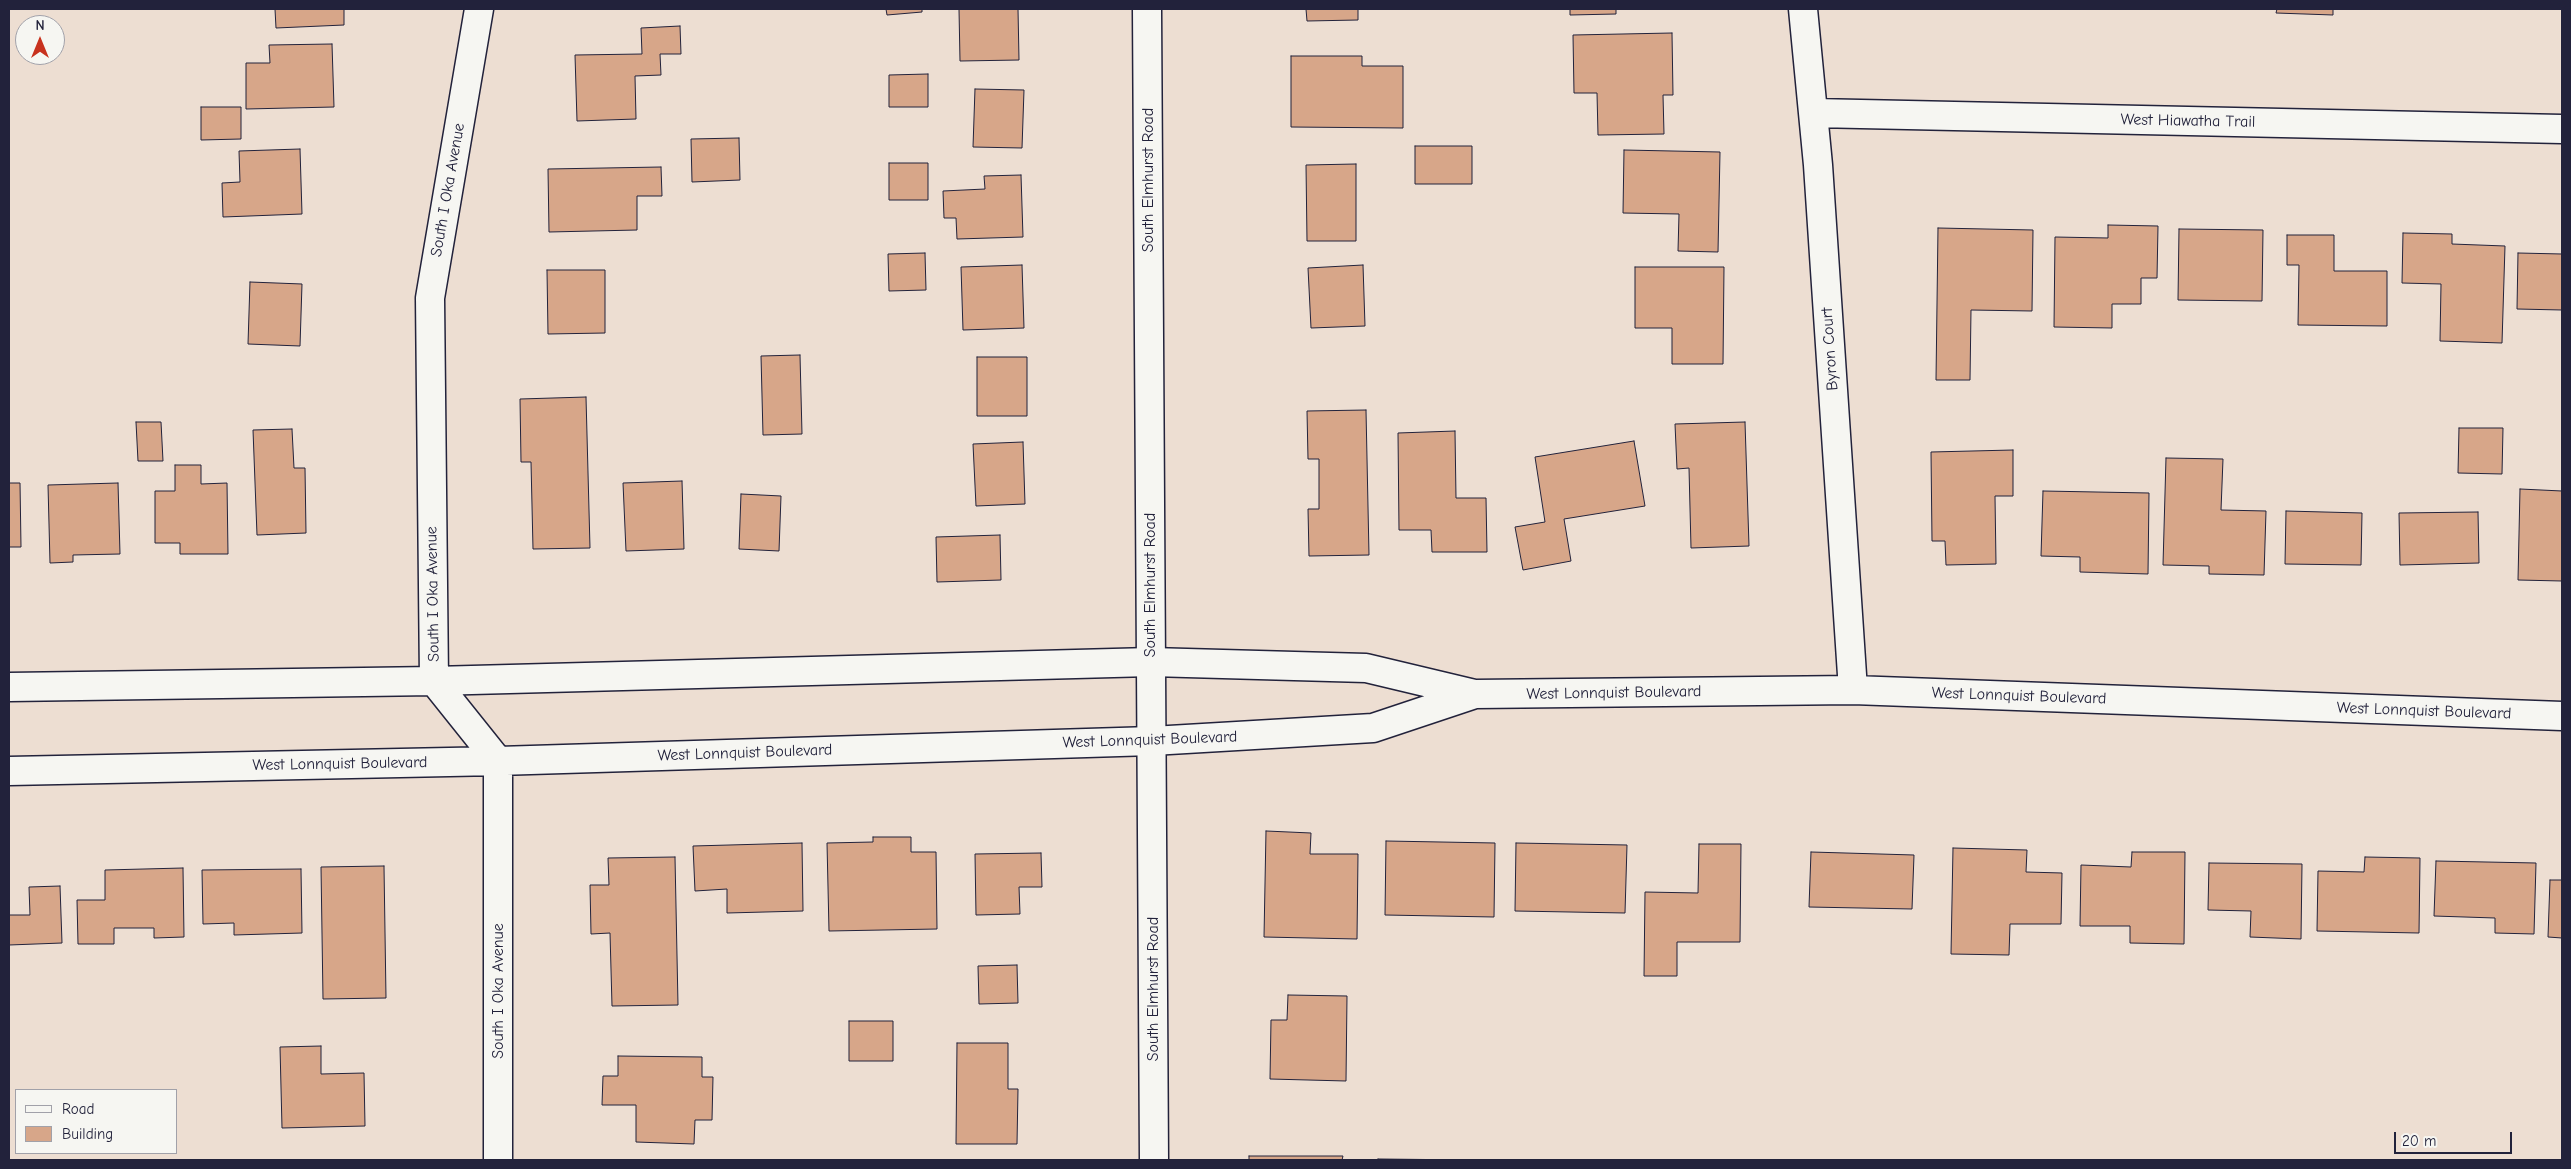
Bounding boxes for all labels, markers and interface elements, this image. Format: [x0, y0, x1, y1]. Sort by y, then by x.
north arrow [15, 15, 65, 65]
text: N [35, 17, 45, 34]
street label: South Elmhurst Road [1138, 108, 1158, 252]
street label: West Hiawatha Trail [2120, 110, 2256, 132]
street label: South I Oka Avenue [427, 122, 469, 258]
street label: Byron Court [1818, 307, 1842, 391]
street label: South Elmhurst Road [1140, 513, 1160, 657]
street label: South I Oka Avenue [422, 526, 444, 662]
street label: West Lonnquist Boulevard [1526, 682, 1702, 704]
street label: West Lonnquist Boulevard [1931, 683, 2107, 709]
street label: West Lonnquist Boulevard [2336, 698, 2512, 724]
street label: West Lonnquist Boulevard [1062, 727, 1238, 753]
street label: West Lonnquist Boulevard [657, 740, 833, 766]
street label: West Lonnquist Boulevard [252, 753, 428, 775]
street label: South Elmhurst Road [1143, 917, 1163, 1061]
street label: South I Oka Avenue [488, 923, 508, 1059]
legend [15, 1089, 178, 1154]
text: Road [62, 1100, 94, 1118]
scale bar [2396, 1122, 2514, 1154]
text: Building [62, 1125, 113, 1143]
text: 20 m [2402, 1132, 2436, 1150]

